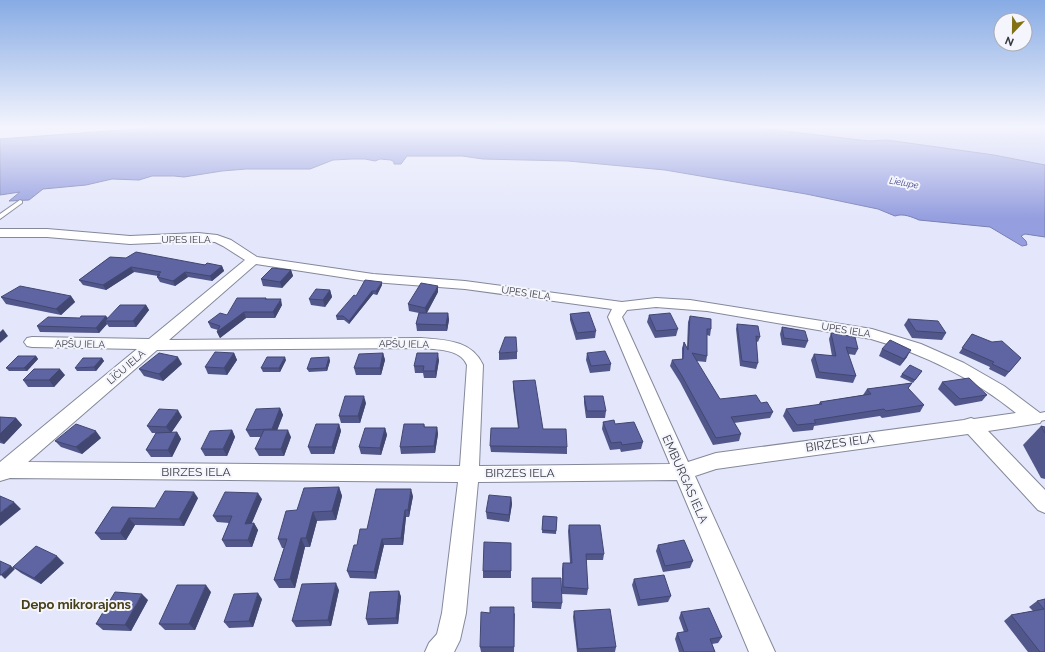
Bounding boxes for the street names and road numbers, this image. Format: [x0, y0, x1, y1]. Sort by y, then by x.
street label: UPES IELA [161, 234, 211, 245]
street label: UPES IELA [501, 284, 552, 302]
street label: UPES IELA [821, 321, 872, 339]
street label: APŠU IELA [55, 338, 105, 350]
street label: APŠU IELA [379, 338, 429, 350]
street label: LĪČU IELA [105, 347, 147, 386]
street label: BIRZES IELA [805, 431, 875, 455]
street label: EMBURGAS IELA [659, 433, 711, 525]
street label: BIRZES IELA [161, 465, 231, 479]
street label: BIRZES IELA [485, 466, 555, 480]

